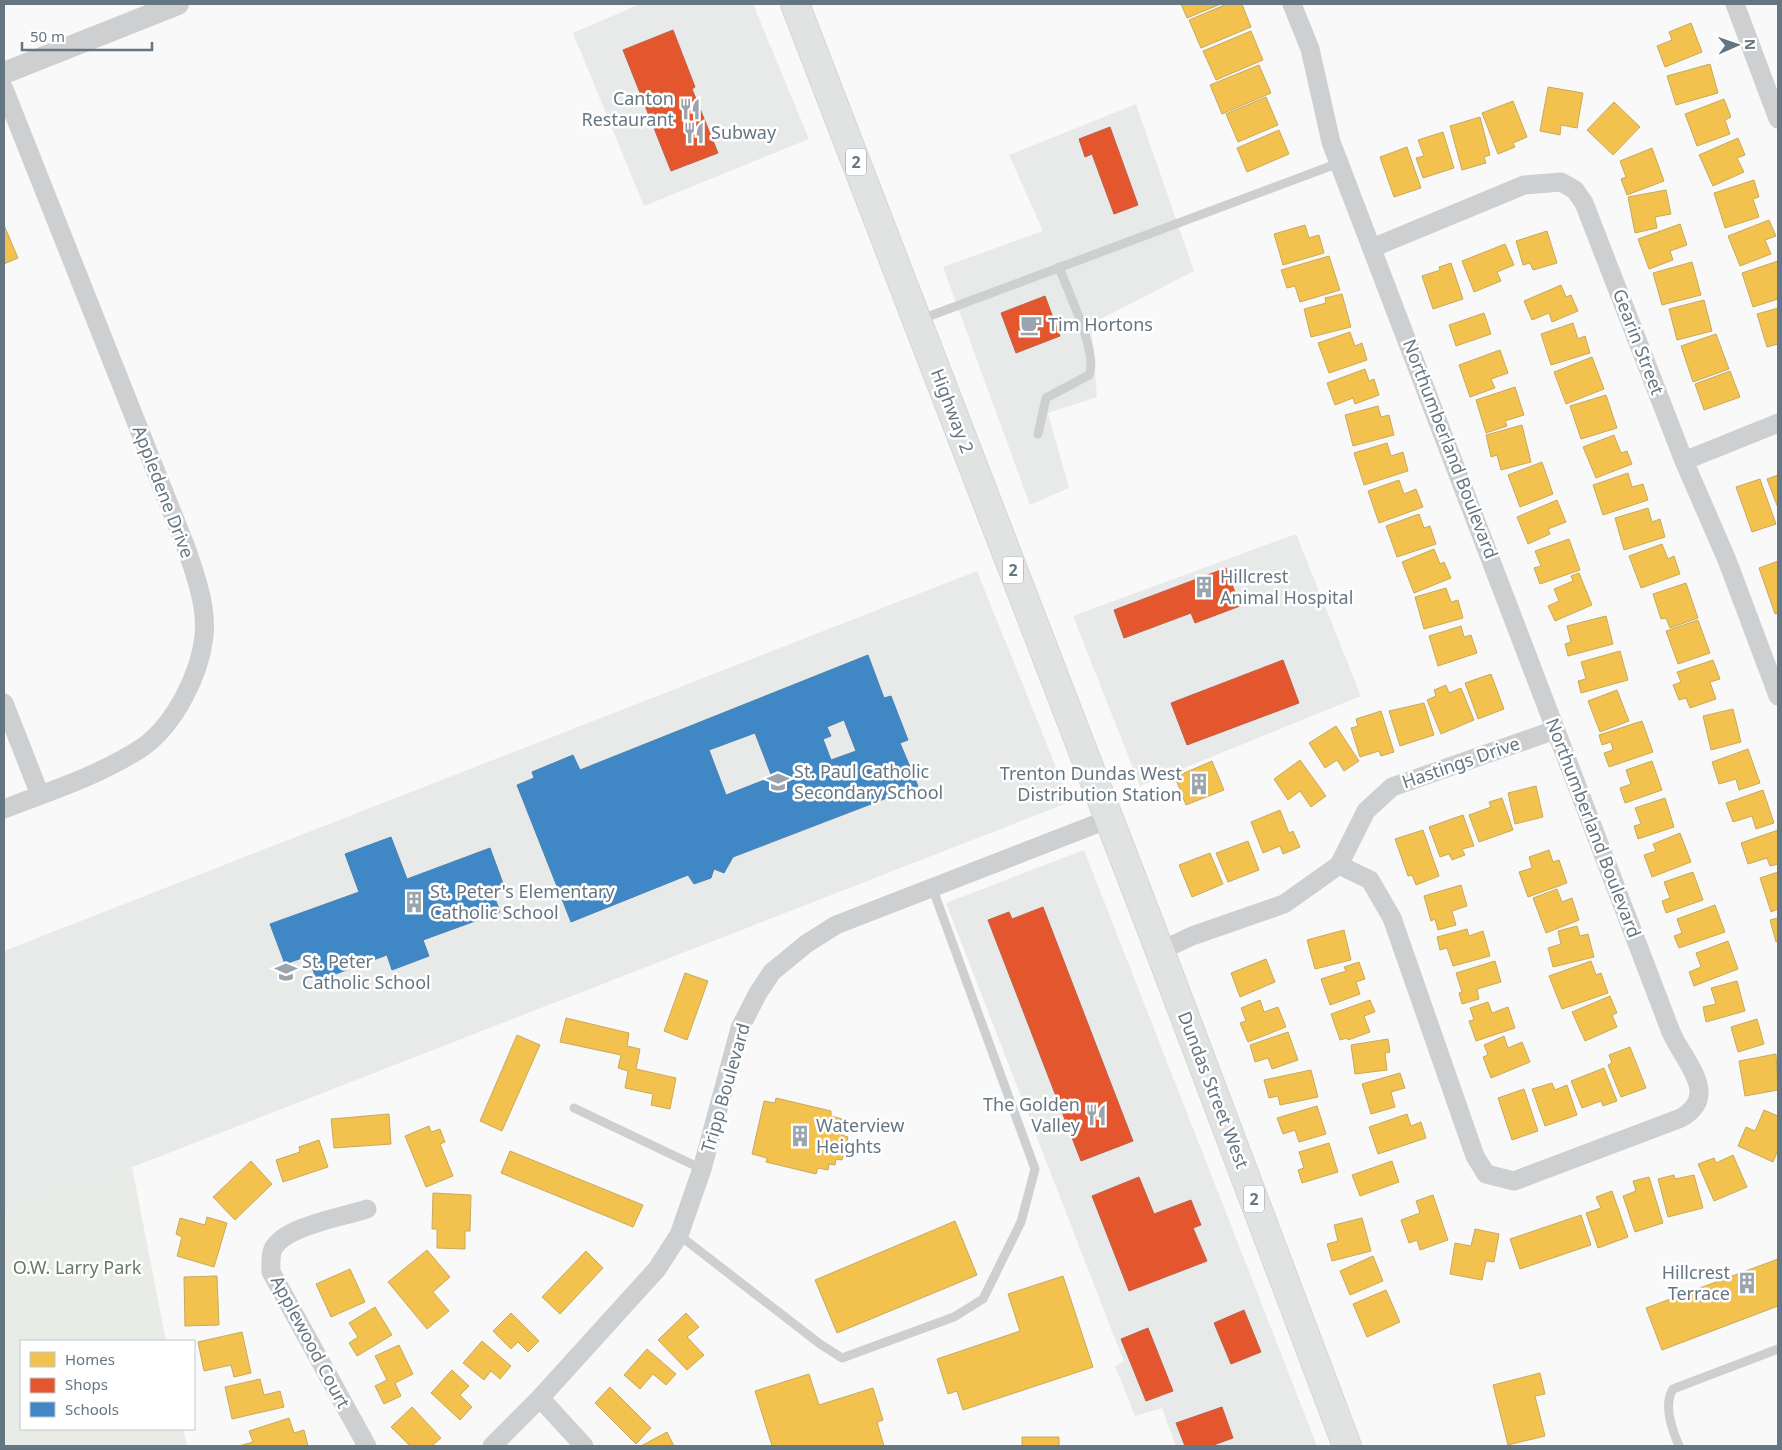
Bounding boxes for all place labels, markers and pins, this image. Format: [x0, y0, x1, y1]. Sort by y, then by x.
place label: Canton Restaurant [582, 86, 675, 131]
restaurant icon: Canton Restaurant [677, 96, 703, 122]
restaurant icon: Subway [681, 120, 707, 146]
place label: Subway [711, 120, 777, 144]
cafe icon: Tim Hortons [1018, 312, 1044, 338]
place label: Tim Hortons [1048, 312, 1153, 336]
place label: Hillcrest Animal Hospital [1220, 564, 1353, 609]
building icon: Hillcrest Animal Hospital [1191, 574, 1217, 600]
place label: St. Paul Catholic Secondary School [794, 759, 943, 804]
place label: Trenton Dundas West Distribution Station [1000, 761, 1182, 806]
school or university icon: St. Paul Catholic Secondary School [765, 769, 791, 795]
building icon: Trenton Dundas West Distribution Station [1186, 771, 1212, 797]
place label: St. Peter's Elementary Catholic School [430, 879, 615, 924]
building icon: St. Peter's Elementary Catholic School [401, 889, 427, 915]
place label: St. Peter Catholic School [302, 949, 431, 994]
school or university icon: St. Peter Catholic School [273, 959, 299, 985]
place label: The Golden Valley [983, 1092, 1081, 1137]
restaurant icon: The Golden Valley [1083, 1102, 1109, 1128]
place label: Waterview Heights [816, 1113, 904, 1158]
building icon: Waterview Heights [787, 1123, 813, 1149]
place label: Hillcrest Terrace [1662, 1260, 1730, 1305]
building icon: Hillcrest Terrace [1734, 1270, 1760, 1296]

